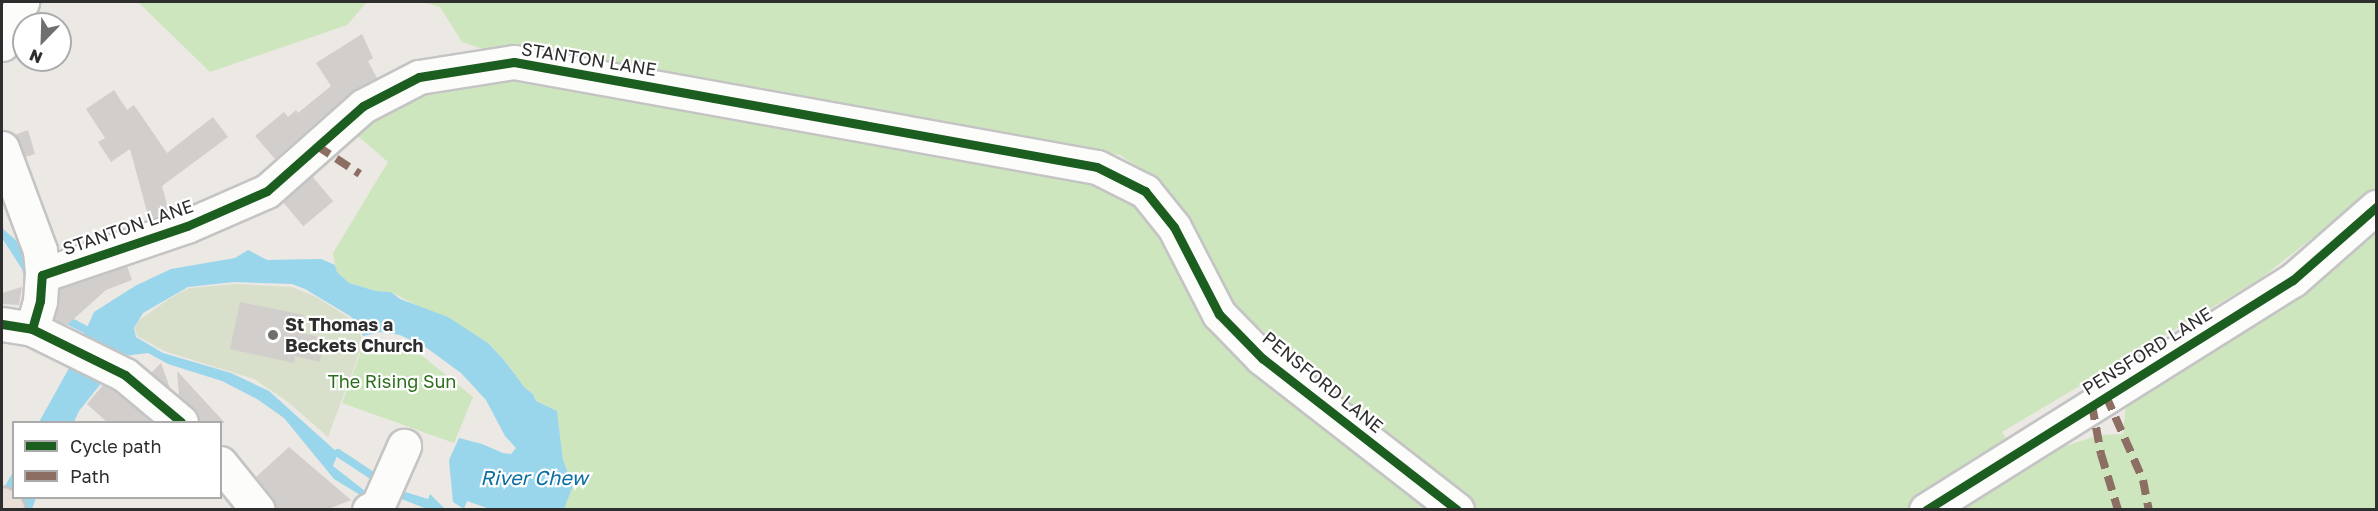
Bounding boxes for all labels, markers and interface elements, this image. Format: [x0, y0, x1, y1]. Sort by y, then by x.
north arrow [12, 12, 72, 72]
street label: STANTON LANE [520, 38, 658, 80]
text: N [26, 45, 45, 68]
street label: STANTON LANE [60, 195, 196, 259]
street label: PENSFORD LANE [2078, 302, 2216, 400]
place label: St Thomas a Beckets Church [285, 314, 423, 356]
street label: PENSFORD LANE [1258, 327, 1388, 437]
marker: St Thomas a Beckets Church [266, 328, 280, 342]
park label: The Rising Sun [328, 370, 456, 392]
legend [12, 421, 222, 499]
text: Cycle path [70, 435, 162, 457]
text: Path [70, 465, 110, 487]
water label: River Chew [480, 465, 588, 489]

